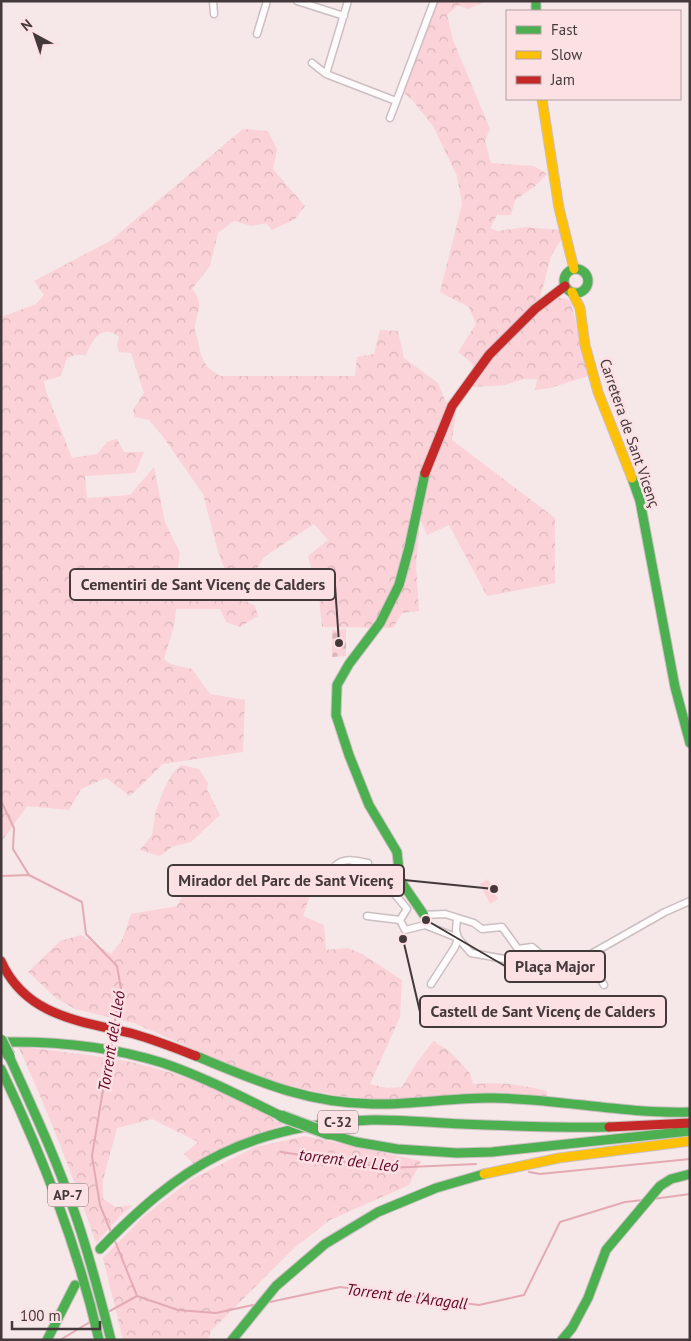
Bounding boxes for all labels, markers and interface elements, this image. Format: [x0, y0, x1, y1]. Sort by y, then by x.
north arrow [10, 10, 60, 60]
legend [506, 10, 681, 100]
text: N [17, 15, 36, 35]
text: Fast [551, 20, 578, 39]
text: Slow [551, 45, 582, 64]
text: Jam [550, 70, 575, 89]
street label: Carretera de Sant Vicenç [596, 356, 664, 510]
callout: Cementiri de Sant Vicenç de Calders [70, 569, 335, 600]
text: Cementiri de Sant Vicenç de Calders [81, 574, 325, 594]
callout: Mirador del Parc de Sant Vicenç [168, 865, 404, 896]
text: Mirador del Parc de Sant Vicenç [178, 870, 394, 890]
callout: Plaça Major [505, 951, 605, 982]
text: Plaça Major [515, 956, 595, 976]
water label: Torrent del Lleó [93, 989, 129, 1093]
callout: Castell de Sant Vicenç de Calders [420, 996, 666, 1027]
text: Castell de Sant Vicenç de Calders [431, 1001, 656, 1021]
road number: C-32 [318, 1110, 358, 1134]
water label: torrent del Lleó [298, 1144, 400, 1176]
road number: AP-7 [48, 1184, 88, 1206]
water label: Torrent de l'Aragall [345, 1279, 470, 1313]
scale bar [12, 1298, 100, 1330]
text: 100 m [20, 1306, 61, 1325]

